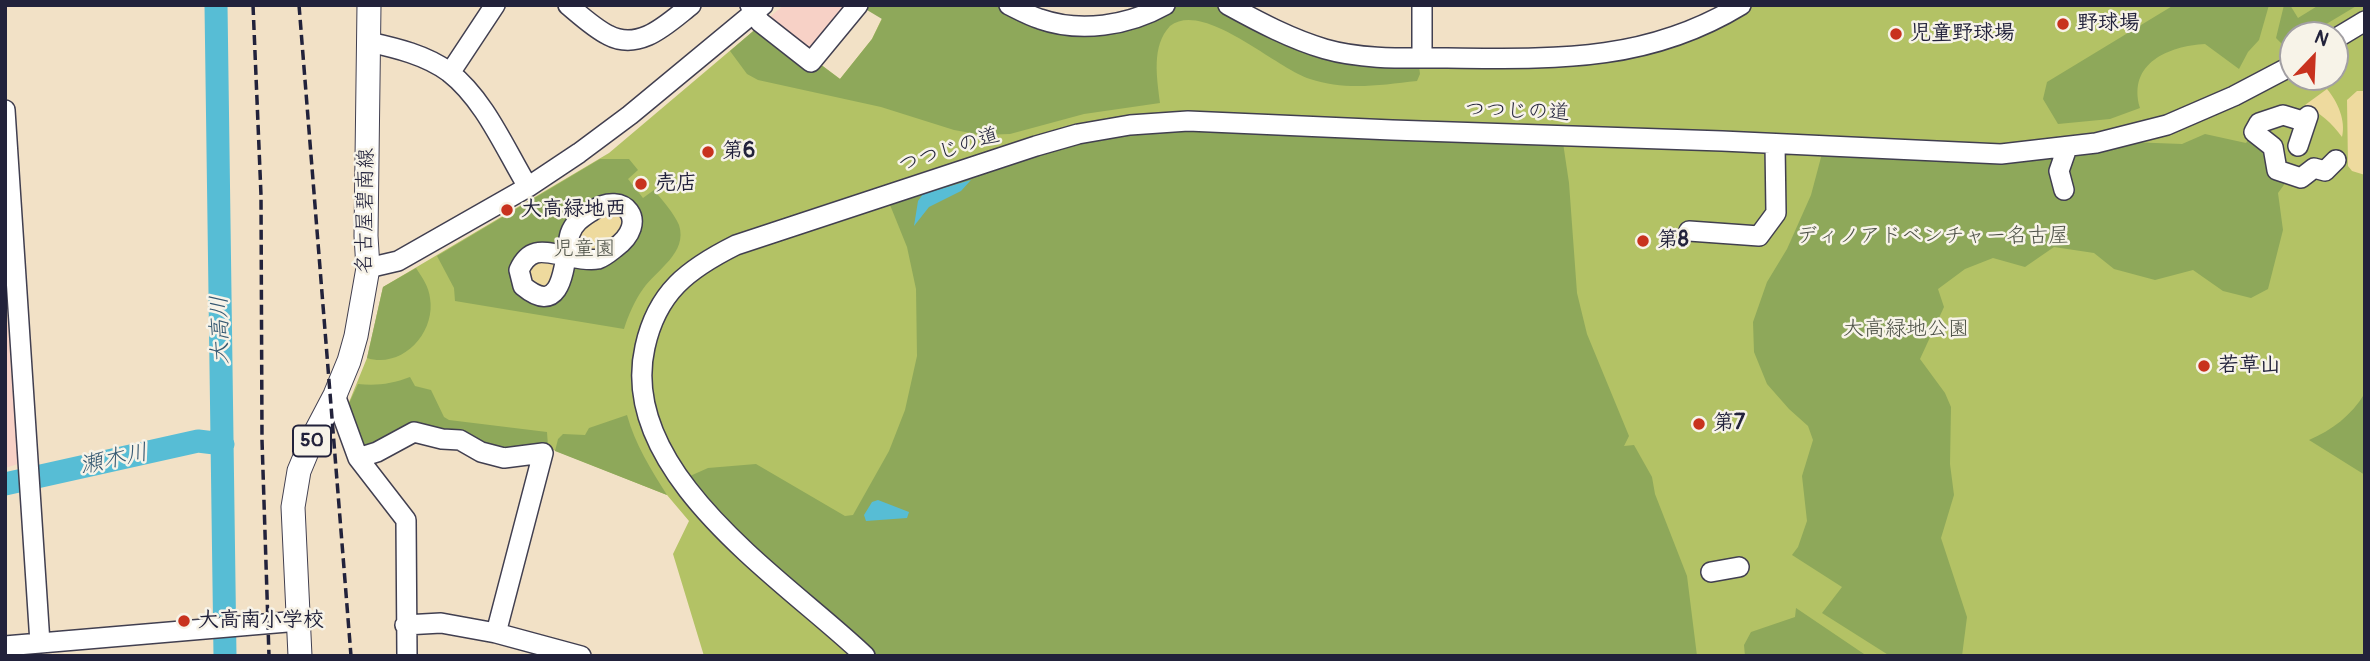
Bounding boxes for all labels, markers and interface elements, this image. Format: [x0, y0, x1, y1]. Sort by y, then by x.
place label: 野球場 [2077, 11, 2140, 37]
marker: 野球場 [2055, 16, 2071, 32]
place label: 児童野球場 [1910, 21, 2015, 47]
north arrow [2279, 21, 2349, 91]
text: N [2311, 25, 2332, 52]
marker: 児童野球場 [1888, 26, 1904, 42]
street label: つつじの道 [1464, 98, 1570, 126]
street label: つつじの道 [895, 123, 1003, 179]
place label: 第6 [722, 139, 755, 165]
marker: 第6 [700, 144, 716, 160]
street label: 名古屋碧南線 [352, 148, 380, 274]
place label: 売店 [655, 171, 697, 197]
marker: 売店 [633, 176, 649, 192]
place label: 大高緑地西 [521, 197, 626, 223]
marker: 大高緑地西 [499, 202, 515, 218]
park label: ディノアドベンチャー名古屋 [1797, 224, 2069, 250]
place label: 第8 [1657, 228, 1689, 254]
marker: 第8 [1635, 233, 1651, 249]
park label: 児童園 [553, 237, 615, 263]
water label: 大高川 [207, 295, 235, 365]
park label: 大高緑地公園 [1843, 317, 1969, 343]
place label: 若草山 [2218, 353, 2281, 379]
marker: 若草山 [2196, 358, 2212, 374]
place label: 第7 [1713, 411, 1745, 437]
marker: 第7 [1691, 416, 1707, 432]
road number: 50 [293, 426, 331, 456]
water label: 瀬木川 [77, 439, 151, 481]
place label: 大高南小学校 [198, 608, 324, 634]
marker: 大高南小学校 [176, 613, 192, 629]

